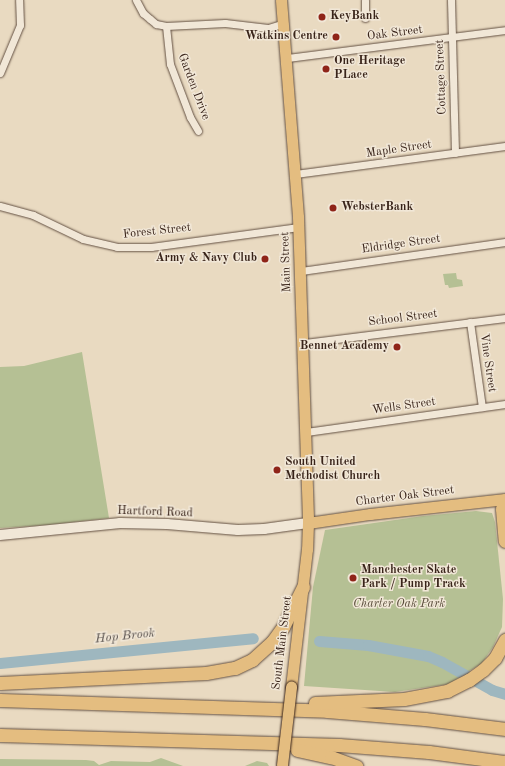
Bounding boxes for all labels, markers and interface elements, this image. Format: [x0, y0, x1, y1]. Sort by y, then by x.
place label: KeyBank [330, 10, 379, 24]
marker: KeyBank [317, 12, 327, 22]
street label: Oak Street [366, 23, 424, 45]
place label: Watkins Centre [245, 30, 328, 44]
marker: Watkins Centre [331, 32, 341, 42]
street label: Cottage Street [433, 39, 451, 115]
street label: Garden Drive [174, 52, 212, 122]
place label: One Heritage PLace [334, 55, 405, 83]
marker: One Heritage PLace [321, 64, 331, 74]
street label: Maple Street [365, 138, 433, 162]
place label: WebsterBank [341, 201, 413, 215]
marker: WebsterBank [328, 203, 338, 213]
street label: Forest Street [122, 221, 192, 243]
street label: Main Street [279, 231, 295, 293]
street label: Eldridge Street [361, 232, 441, 258]
place label: Army & Navy Club [155, 252, 257, 266]
marker: Army & Navy Club [260, 254, 270, 264]
street label: School Street [368, 308, 438, 330]
street label: Vine Street [476, 333, 498, 393]
place label: Bennet Academy [300, 340, 389, 354]
marker: Bennet Academy [392, 342, 402, 352]
street label: Wells Street [371, 395, 437, 419]
place label: South United Methodist Church [285, 456, 380, 484]
marker: South United Methodist Church [272, 465, 282, 475]
street label: Charter Oak Street [355, 484, 455, 510]
street label: Hartford Road [117, 504, 193, 522]
place label: Manchester Skate Park / Pump Track [361, 564, 466, 592]
marker: Manchester Skate Park / Pump Track [348, 573, 358, 583]
street label: South Main Street [270, 595, 296, 691]
park label: Charter Oak Park [353, 598, 445, 612]
water label: Hop Brook [94, 626, 156, 648]

